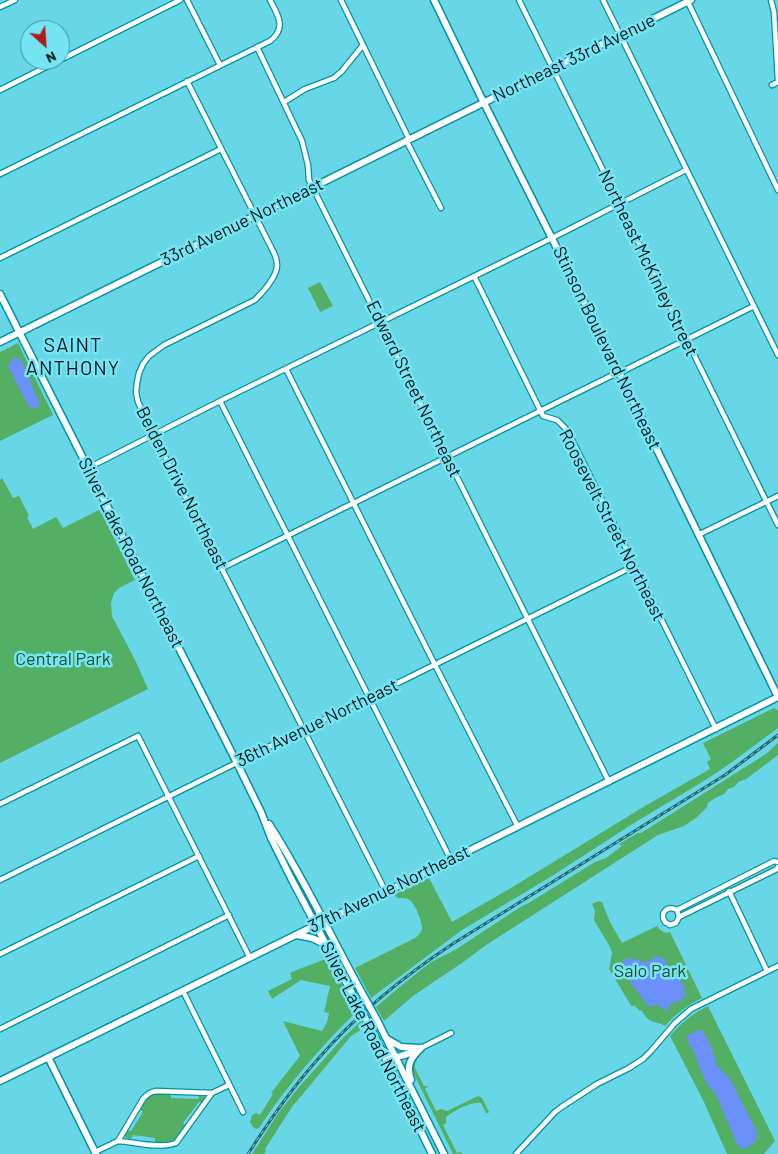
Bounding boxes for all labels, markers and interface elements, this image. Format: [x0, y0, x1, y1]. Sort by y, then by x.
street label: Northeast 33rd Avenue [489, 9, 659, 107]
north arrow [20, 20, 70, 70]
text: N [43, 48, 59, 68]
street label: Northeast McKinley Street [593, 166, 703, 360]
street label: 33rd Avenue Northeast [157, 173, 327, 271]
street label: Stinson Boulevard Northeast [548, 243, 666, 453]
street label: Edward Street Northeast [362, 297, 466, 481]
district label: SAINT ANTHONY [25, 333, 121, 380]
street label: Belden Drive Northeast [131, 403, 233, 573]
street label: Roosevelt Street Northeast [554, 426, 670, 624]
street label: Silver Lake Road Northeast [74, 454, 188, 652]
park label: Central Park [15, 648, 111, 670]
street label: 36th Avenue Northeast [232, 674, 402, 772]
street label: 37th Avenue Northeast [305, 840, 473, 938]
street label: Silver Lake Road Northeast [316, 938, 430, 1136]
park label: Salo Park [614, 960, 686, 982]

